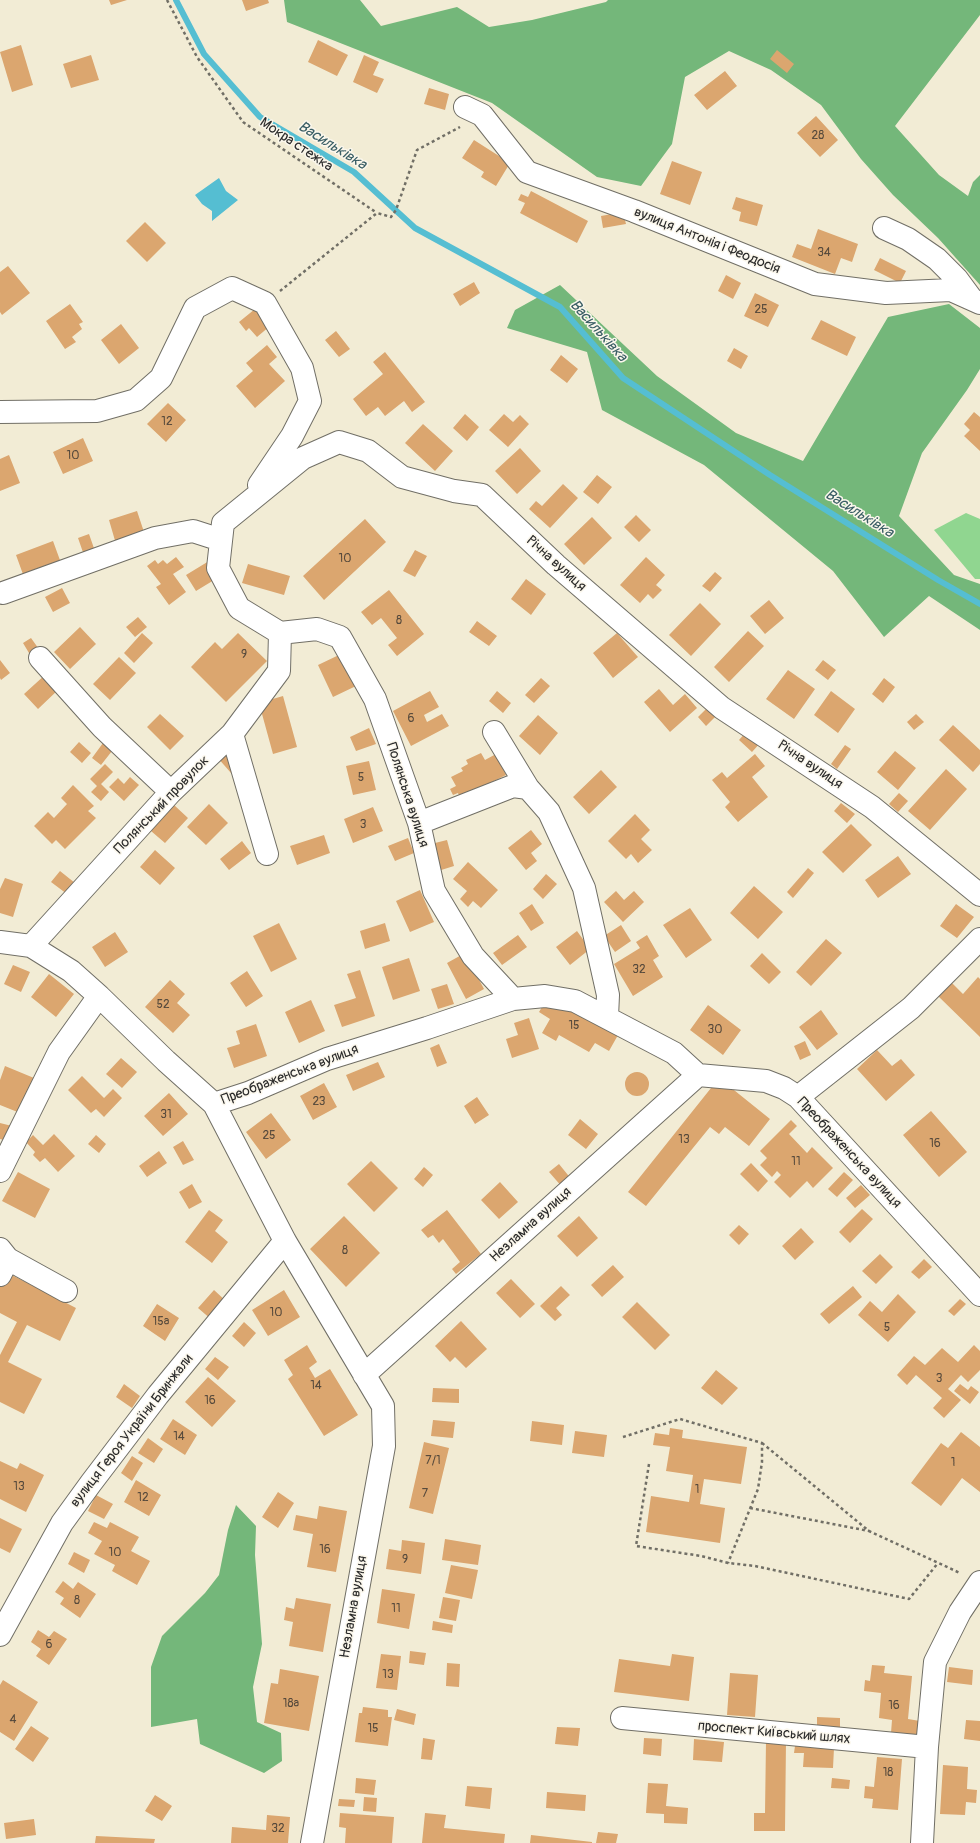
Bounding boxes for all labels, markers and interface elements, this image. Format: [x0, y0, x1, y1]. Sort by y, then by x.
street label: Мокра стежка [256, 114, 336, 176]
water label: Васильківка [295, 118, 369, 174]
house number: 28 [812, 129, 824, 143]
street label: вулиця Антонія і Феодосія [632, 204, 782, 278]
house number: 34 [817, 246, 831, 260]
water label: Васильківка [566, 296, 630, 366]
house number: 25 [754, 303, 768, 317]
house number: 12 [161, 415, 173, 429]
house number: 10 [67, 449, 79, 463]
water label: Васильківка [822, 486, 896, 542]
street label: Річна вулиця [523, 533, 589, 595]
house number: 10 [339, 552, 351, 566]
house number: 8 [396, 614, 402, 628]
house number: 9 [241, 648, 247, 662]
house number: 6 [408, 712, 414, 726]
street label: Річна вулиця [774, 737, 846, 793]
street label: Полянська вулиця [382, 741, 432, 849]
street label: Полянський провулок [111, 752, 213, 858]
house number: 5 [358, 771, 364, 785]
house number: 3 [360, 818, 366, 832]
house number: 32 [632, 963, 646, 977]
house number: 52 [156, 998, 170, 1012]
house number: 15 [568, 1019, 580, 1033]
house number: 30 [708, 1023, 722, 1037]
street label: Преображенська вулиця [219, 1041, 361, 1109]
street label: Преображенська вулиця [793, 1094, 905, 1212]
house number: 23 [312, 1095, 326, 1109]
house number: 31 [160, 1108, 172, 1122]
house number: 25 [262, 1129, 276, 1143]
house number: 13 [678, 1133, 690, 1147]
house number: 16 [929, 1137, 941, 1151]
house number: 11 [791, 1155, 801, 1169]
street label: Незламна вулиця [487, 1184, 575, 1266]
house number: 8 [342, 1244, 348, 1258]
house number: 10 [270, 1306, 282, 1320]
house number: 15а [153, 1315, 169, 1329]
house number: 5 [884, 1321, 890, 1335]
street label: вулиця Героя України Бринжали [67, 1351, 197, 1511]
house number: 3 [936, 1372, 942, 1386]
house number: 14 [310, 1379, 322, 1393]
house number: 16 [204, 1394, 216, 1408]
house number: 14 [173, 1430, 185, 1444]
house number: 7/1 [425, 1454, 441, 1468]
house number: 1 [951, 1456, 955, 1470]
house number: 13 [13, 1480, 25, 1494]
house number: 1 [695, 1483, 699, 1497]
house number: 7 [422, 1487, 428, 1501]
house number: 12 [137, 1491, 149, 1505]
house number: 16 [319, 1543, 331, 1557]
house number: 10 [109, 1546, 121, 1560]
house number: 9 [402, 1553, 408, 1567]
street label: Незламна вулиця [337, 1554, 371, 1660]
house number: 8 [74, 1594, 80, 1608]
house number: 11 [391, 1602, 401, 1616]
house number: 6 [46, 1638, 52, 1652]
house number: 13 [382, 1668, 394, 1682]
house number: 18а [283, 1697, 299, 1711]
house number: 16 [888, 1699, 900, 1713]
house number: 4 [10, 1713, 16, 1727]
street label: проспект Київський шлях [697, 1718, 851, 1748]
house number: 15 [367, 1722, 379, 1736]
house number: 18 [883, 1766, 893, 1780]
house number: 32 [271, 1822, 285, 1836]

